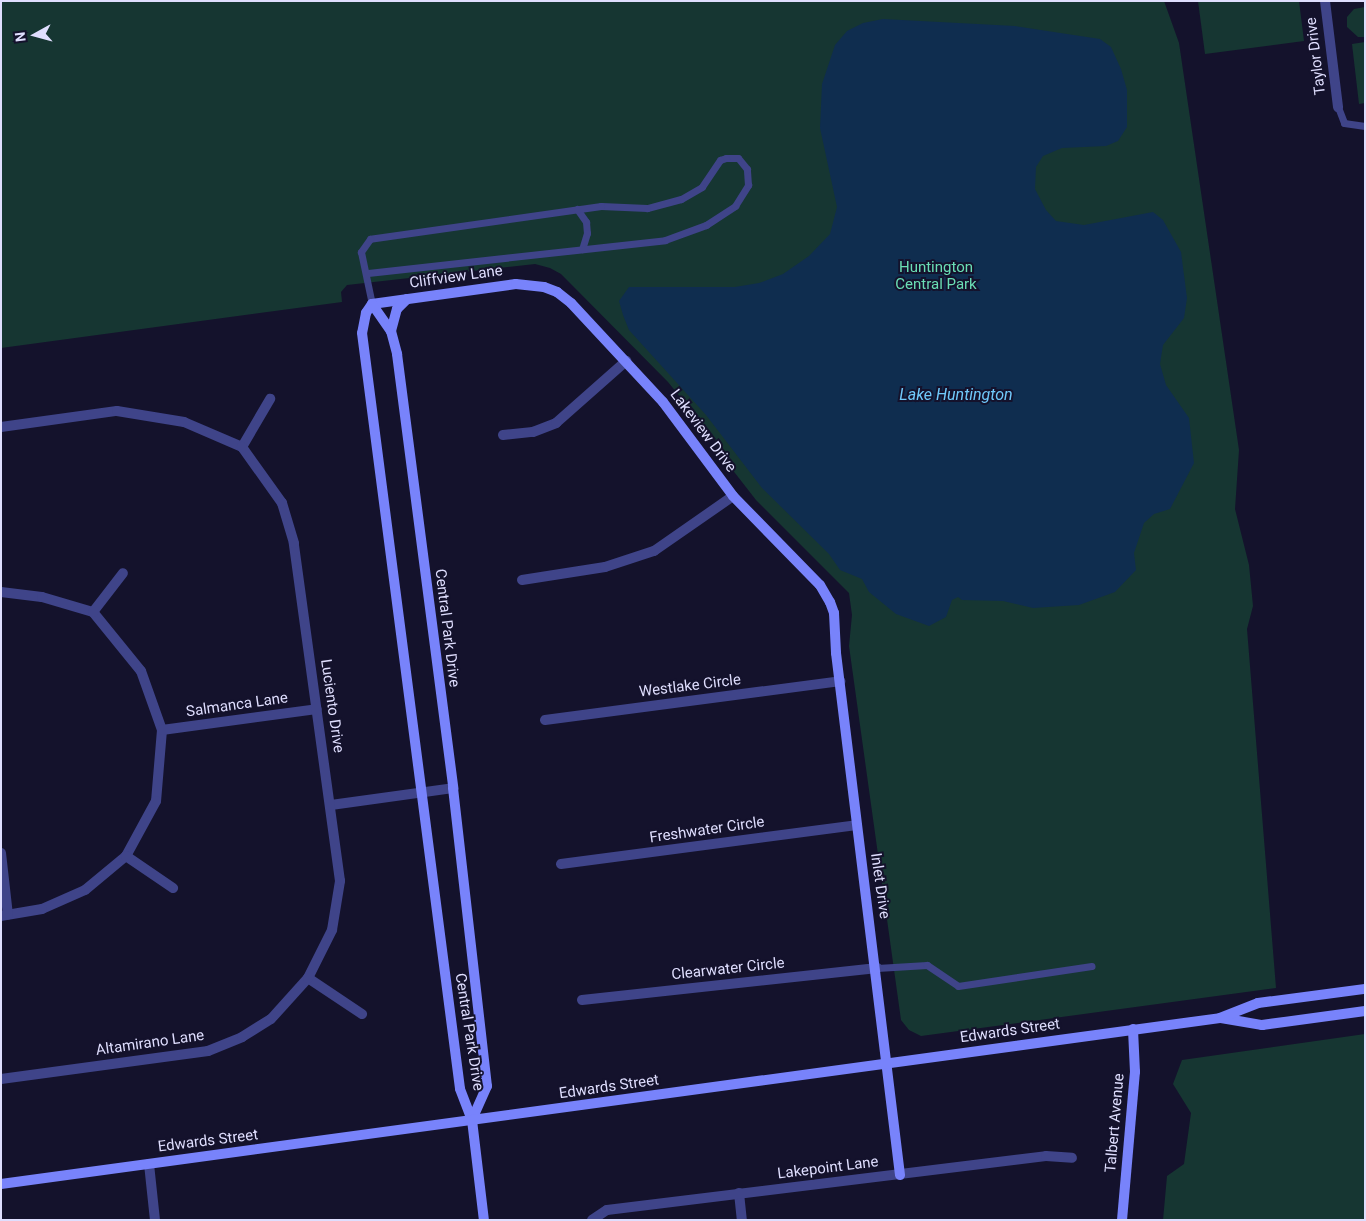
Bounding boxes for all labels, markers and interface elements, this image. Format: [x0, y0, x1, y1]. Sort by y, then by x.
north arrow [10, 10, 60, 60]
street label: Taylor Drive [1302, 16, 1330, 96]
text: N [12, 31, 29, 43]
park label: Huntington Central Park [895, 258, 977, 293]
street label: Cliffview Lane [408, 262, 504, 292]
water label: Lake Huntington [899, 385, 1013, 405]
street label: Lakeview Drive [666, 386, 740, 476]
street label: Central Park Drive [431, 568, 463, 688]
street label: Luciento Drive [317, 658, 347, 754]
street label: Westlake Circle [638, 671, 742, 701]
street label: Salmanca Lane [185, 689, 289, 721]
street label: Freshwater Circle [648, 813, 766, 847]
street label: Inlet Drive [866, 852, 894, 920]
street label: Clearwater Circle [671, 954, 785, 984]
street label: Central Park Drive [451, 972, 487, 1092]
street label: Edwards Street [959, 1015, 1061, 1047]
street label: Altamirano Lane [95, 1026, 205, 1060]
street label: Edwards Street [558, 1071, 660, 1103]
street label: Talbert Avenue [1102, 1073, 1128, 1173]
street label: Edwards Street [157, 1126, 259, 1156]
street label: Lakepoint Lane [776, 1153, 880, 1183]

